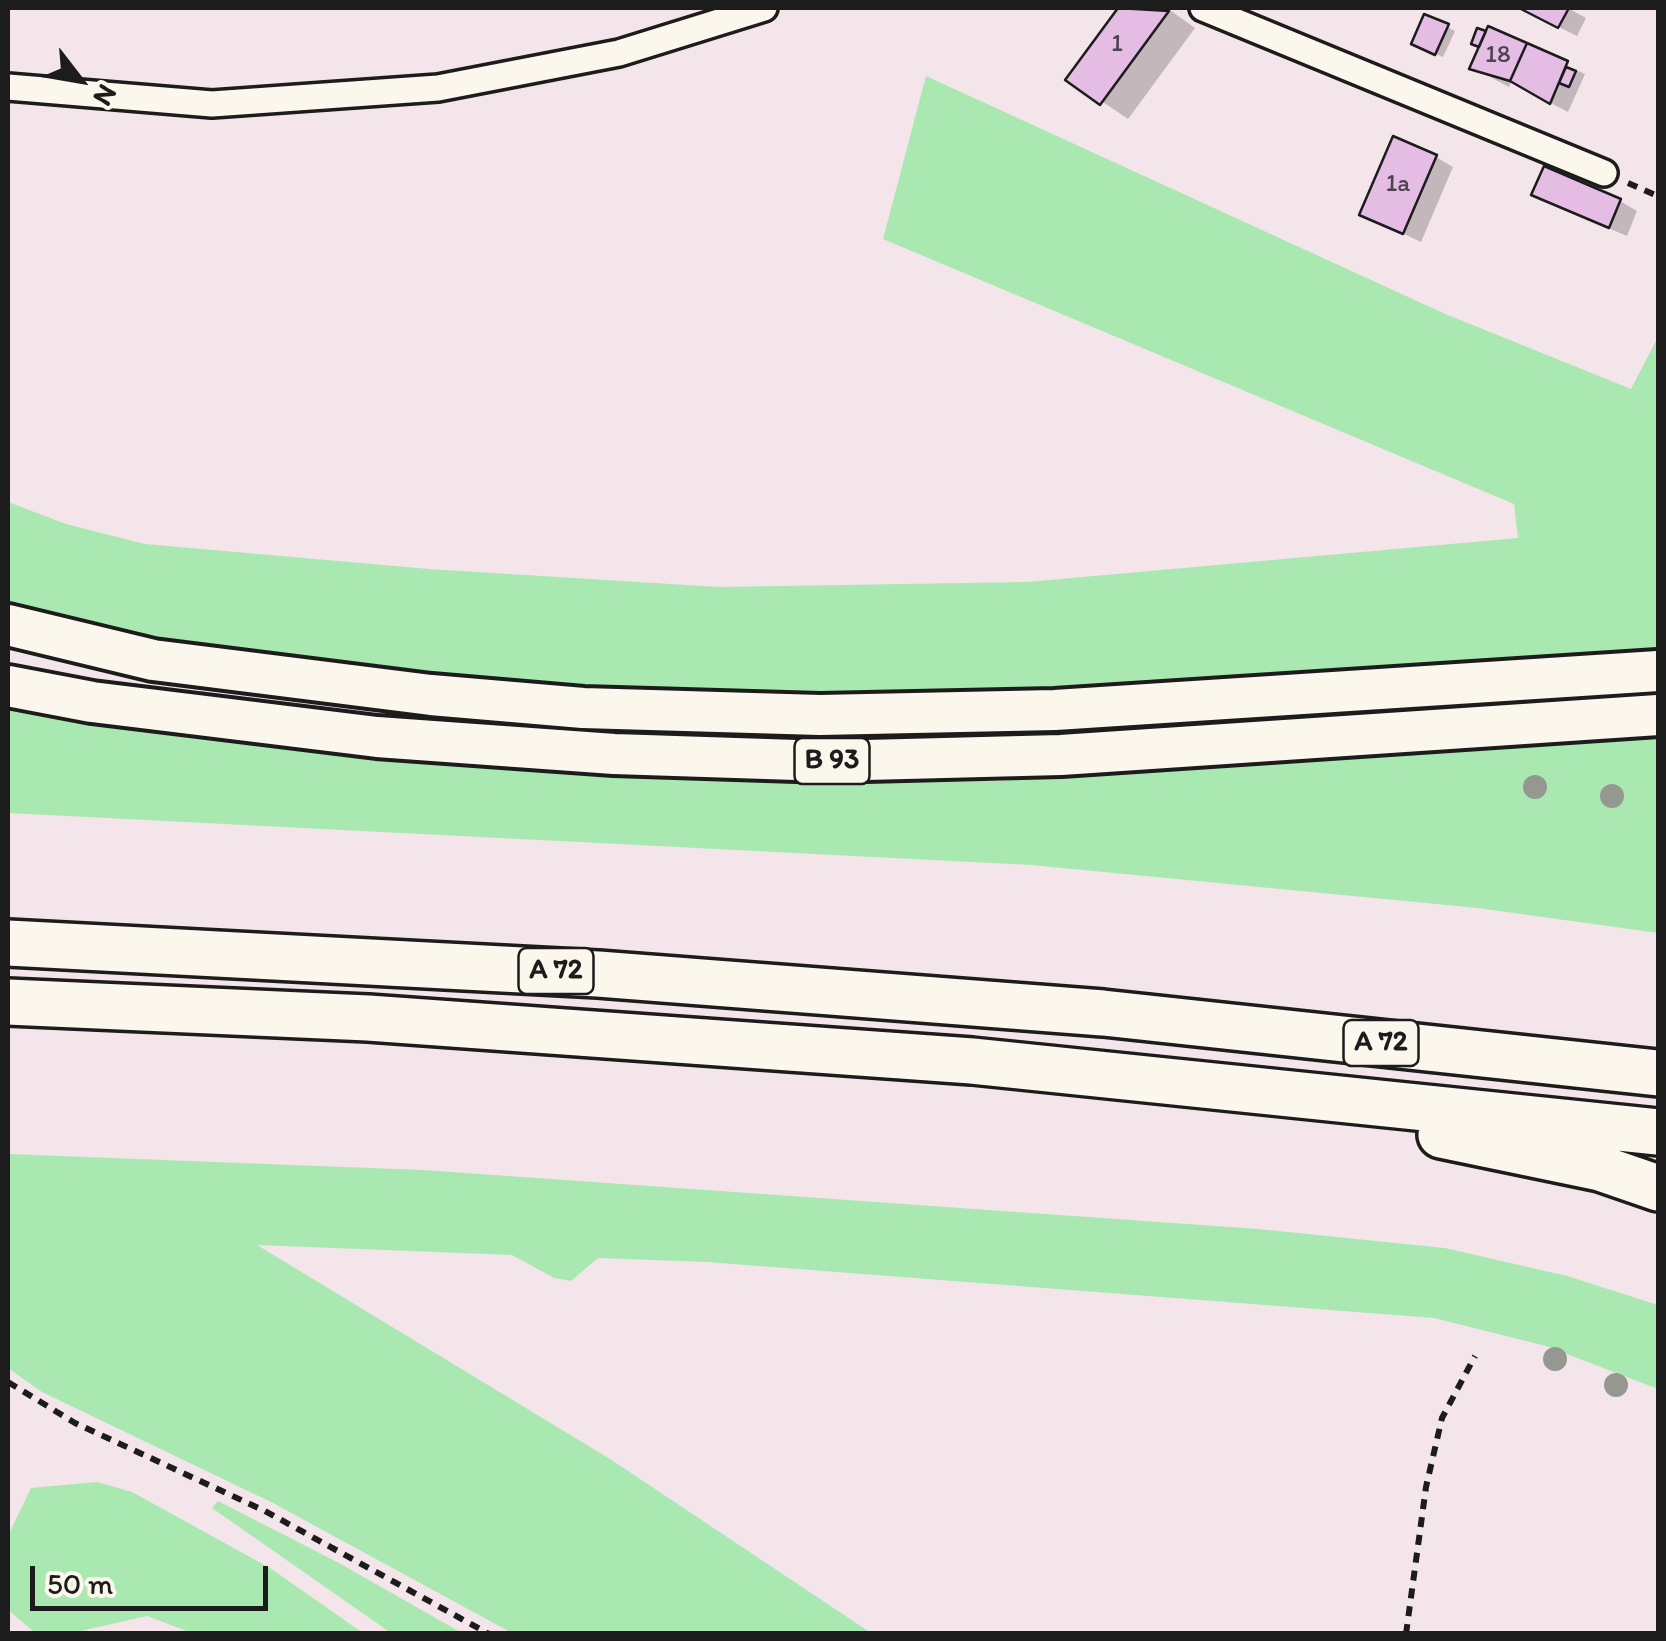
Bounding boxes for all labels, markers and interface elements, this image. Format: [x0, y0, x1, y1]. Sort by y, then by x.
north arrow [30, 30, 130, 130]
house number: 1 [1111, 30, 1123, 60]
house number: 18 [1485, 41, 1511, 71]
text: N [86, 79, 125, 112]
house number: 1a [1386, 170, 1410, 200]
road number: B 93 [794, 738, 870, 784]
road number: A 72 [518, 948, 594, 994]
road number: A 72 [1344, 1020, 1418, 1066]
scale bar [35, 1546, 272, 1608]
text: 50 m [47, 1565, 113, 1602]

